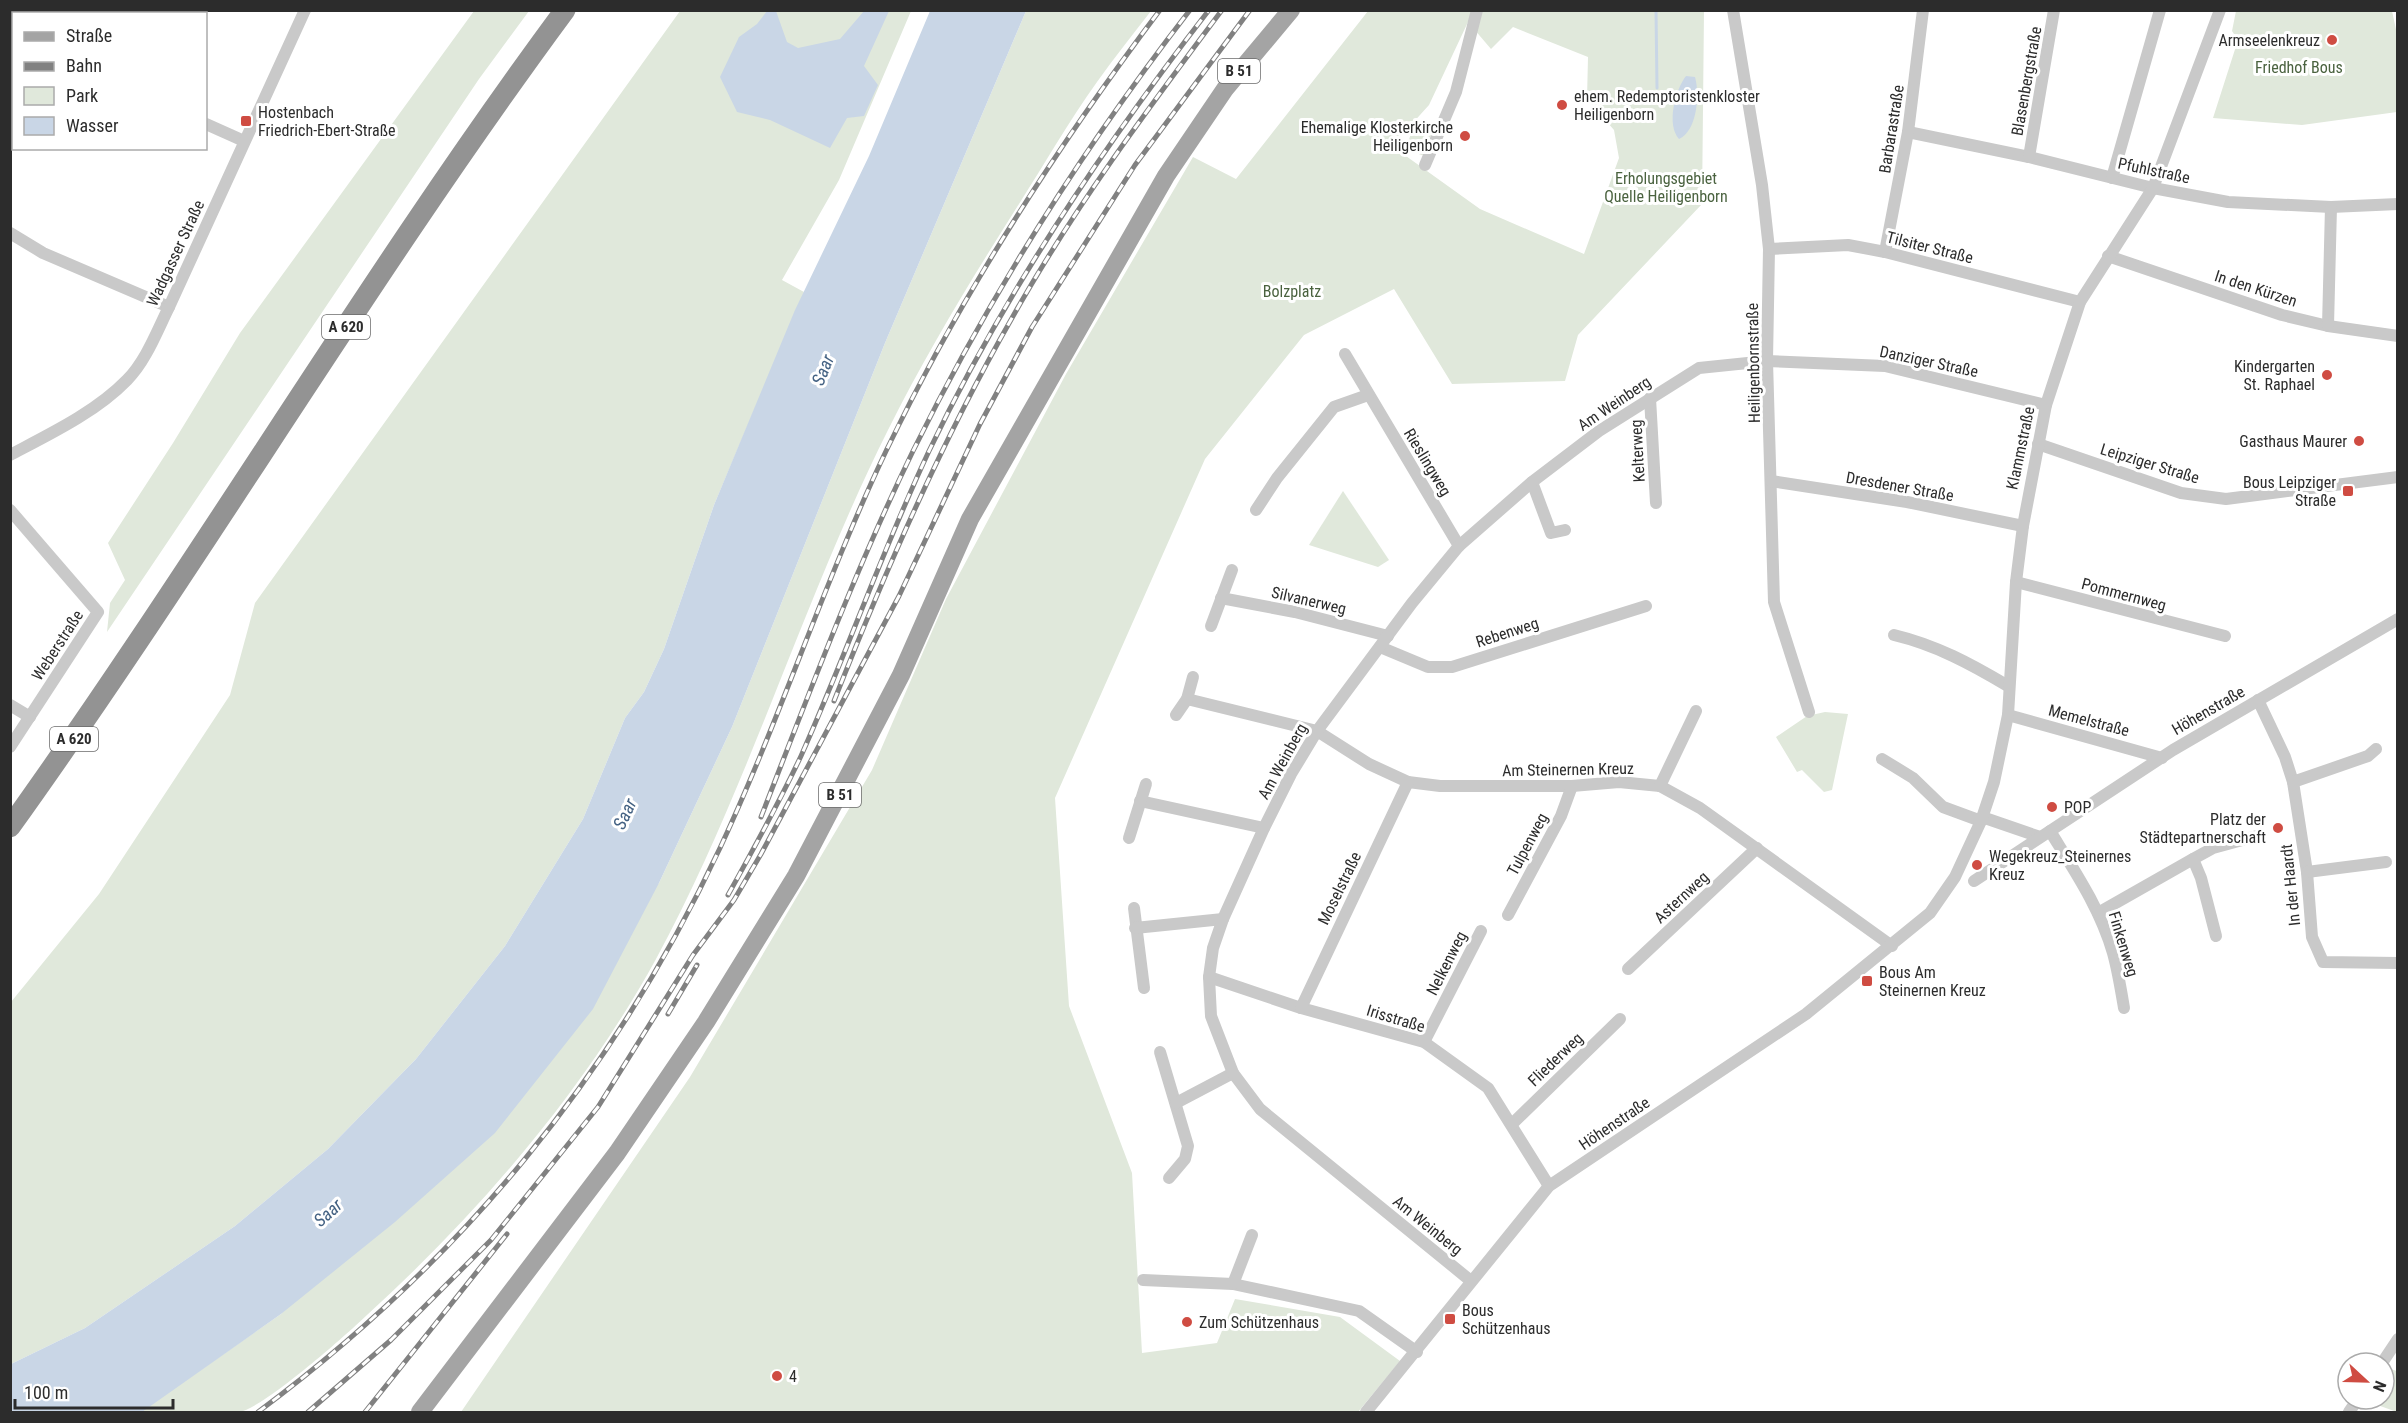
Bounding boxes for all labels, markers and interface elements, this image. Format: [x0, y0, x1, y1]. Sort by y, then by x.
legend [12, 12, 207, 150]
text: Straße [66, 25, 112, 46]
street label: Blasenbergstraße [2008, 25, 2045, 137]
place label: Armseelenkreuz [2218, 31, 2320, 50]
marker: Armseelenkreuz [2325, 33, 2339, 47]
text: Bahn [66, 55, 102, 76]
park label: Friedhof Bous [2255, 58, 2343, 77]
road number: B 51 [1218, 59, 1260, 83]
street label: Barbarastraße [1875, 84, 1908, 175]
text: Park [66, 85, 98, 106]
place label: ehem. Redemptoristenkloster Heiligenborn [1574, 87, 1760, 124]
marker: ehem. Redemptoristenkloster Heiligenborn [1555, 98, 1569, 112]
place label: Hostenbach Friedrich-Ebert-Straße [258, 103, 396, 140]
marker: Hostenbach Friedrich-Ebert-Straße [239, 114, 253, 128]
text: Wasser [66, 115, 119, 136]
place label: Ehemalige Klosterkirche Heiligenborn [1301, 118, 1453, 155]
marker: Ehemalige Klosterkirche Heiligenborn [1458, 129, 1472, 143]
street label: Pfuhlstraße [2116, 154, 2192, 187]
park label: Erholungsgebiet Quelle Heiligenborn [1604, 169, 1728, 206]
street label: Wadgasser Straße [143, 197, 208, 309]
street label: Tilsiter Straße [1885, 228, 1975, 267]
street label: In den Kürzen [2212, 266, 2299, 311]
park label: Bolzplatz [1263, 282, 1321, 301]
street label: Heiligenbornstraße [1743, 303, 1764, 423]
road number: A 620 [322, 315, 370, 339]
street label: Danziger Straße [1878, 342, 1980, 381]
water label: Saar [807, 351, 838, 388]
place label: Kindergarten St. Raphael [2234, 357, 2315, 394]
marker: Kindergarten St. Raphael [2320, 368, 2334, 382]
street label: Am Weinberg [1574, 372, 1654, 435]
street label: Klammstraße [2002, 405, 2039, 491]
street label: Kelterweg [1626, 419, 1649, 483]
street label: Rieslingweg [1400, 425, 1455, 500]
place label: Gasthaus Maurer [2239, 432, 2347, 451]
marker: Gasthaus Maurer [2352, 434, 2366, 448]
street label: Leipziger Straße [2098, 439, 2202, 488]
street label: Dresdener Straße [1845, 468, 1955, 505]
place label: Bous Leipziger Straße [2243, 473, 2336, 510]
marker: Bous Leipziger Straße [2341, 484, 2355, 498]
street label: Pommernweg [2079, 574, 2168, 615]
street label: Silvanerweg [1270, 583, 1348, 618]
street label: Weberstraße [28, 607, 87, 684]
street label: Rebenweg [1473, 613, 1541, 652]
street label: Höhenstraße [2168, 682, 2248, 739]
street label: Memelstraße [2046, 701, 2131, 740]
street label: Am Weinberg [1254, 720, 1311, 803]
road number: A 620 [50, 727, 98, 751]
street label: Am Steinernen Kreuz [1502, 759, 1634, 780]
road number: B 51 [819, 783, 861, 807]
water label: Saar [608, 795, 641, 832]
place label: POP [2064, 798, 2091, 817]
marker: POP [2045, 800, 2059, 814]
street label: Tulpenweg [1503, 810, 1552, 879]
place label: Platz der Städtepartnerschaft [2140, 810, 2266, 847]
marker: Platz der Städtepartnerschaft [2271, 821, 2285, 835]
street label: In der Haardt [2277, 843, 2304, 927]
place label: Wegekreuz_Steinernes Kreuz [1989, 847, 2131, 884]
street label: Moselstraße [1314, 849, 1365, 928]
marker: Wegekreuz_Steinernes Kreuz [1970, 858, 1984, 872]
street label: Asternweg [1650, 868, 1712, 927]
street label: Finkenweg [2105, 909, 2142, 979]
street label: Nelkenweg [1422, 928, 1471, 998]
place label: Bous Am Steinernen Kreuz [1879, 963, 1986, 1000]
marker: Bous Am Steinernen Kreuz [1860, 974, 1874, 988]
street label: Irisstraße [1364, 1001, 1427, 1036]
street label: Fliederweg [1524, 1029, 1587, 1090]
street label: Höhenstraße [1575, 1093, 1653, 1154]
street label: Am Weinberg [1389, 1192, 1466, 1259]
water label: Saar [309, 1194, 347, 1231]
place label: Bous Schützenhaus [1462, 1301, 1550, 1338]
marker: Bous Schützenhaus [1443, 1312, 1457, 1326]
place label: Zum Schützenhaus [1199, 1313, 1319, 1332]
marker: Zum Schützenhaus [1180, 1315, 1194, 1329]
north arrow [2336, 1351, 2396, 1411]
place label: 4 [789, 1367, 797, 1386]
marker: 4 [770, 1369, 784, 1383]
scale bar [15, 1372, 172, 1410]
text: N [2369, 1378, 2390, 1395]
text: 100 m [24, 1382, 68, 1403]

